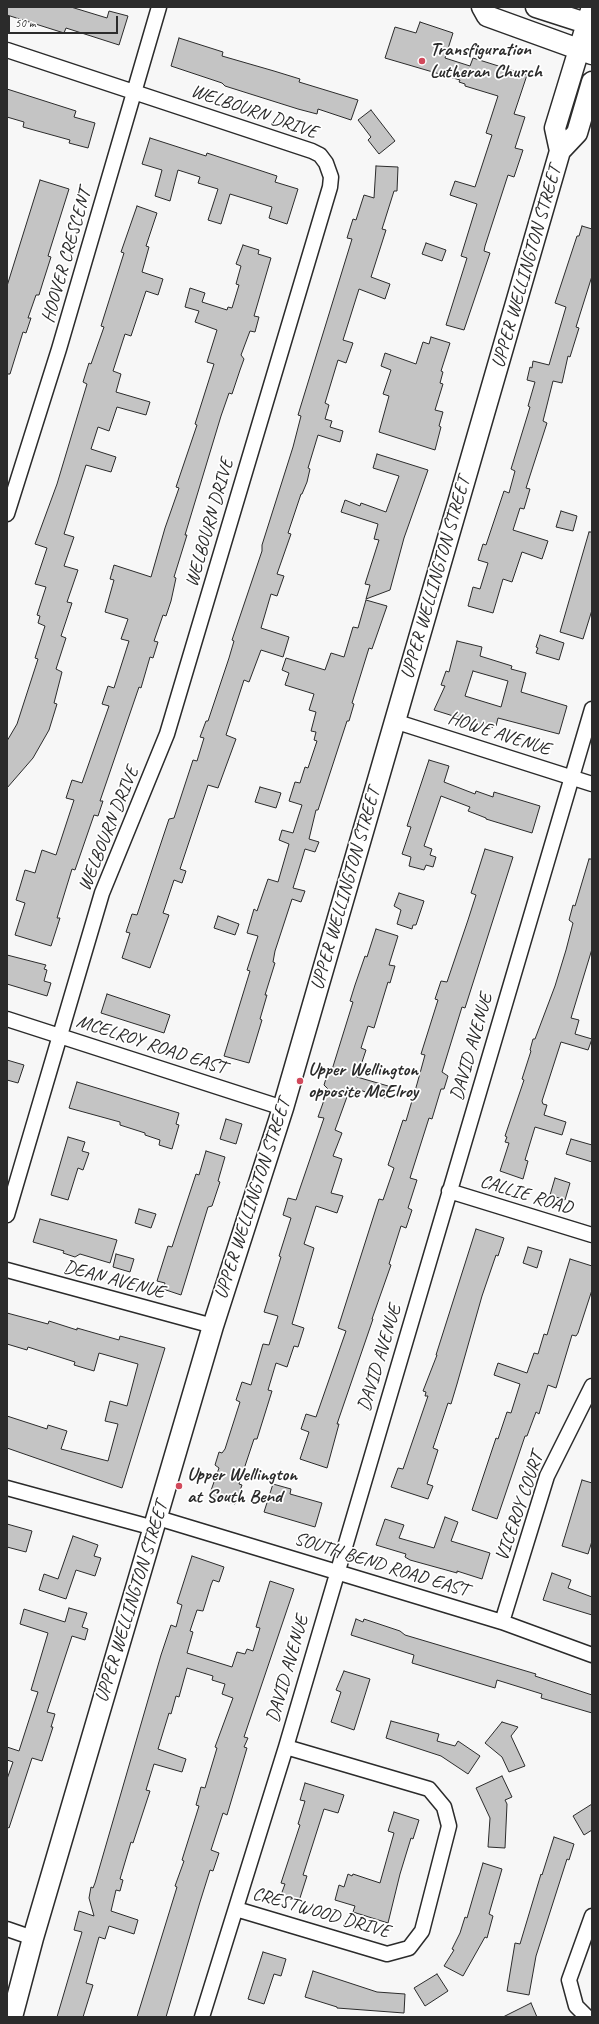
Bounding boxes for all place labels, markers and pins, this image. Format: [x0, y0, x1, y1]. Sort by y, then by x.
place label: Transfiguration Lutheran Church [430, 39, 542, 83]
marker: Transfiguration Lutheran Church [417, 56, 427, 66]
place label: Upper Wellington opposite McElroy [308, 1059, 418, 1103]
marker: Upper Wellington opposite McElroy [295, 1076, 305, 1086]
place label: Upper Wellington at South Bend [187, 1464, 297, 1508]
marker: Upper Wellington at South Bend [174, 1481, 184, 1491]

